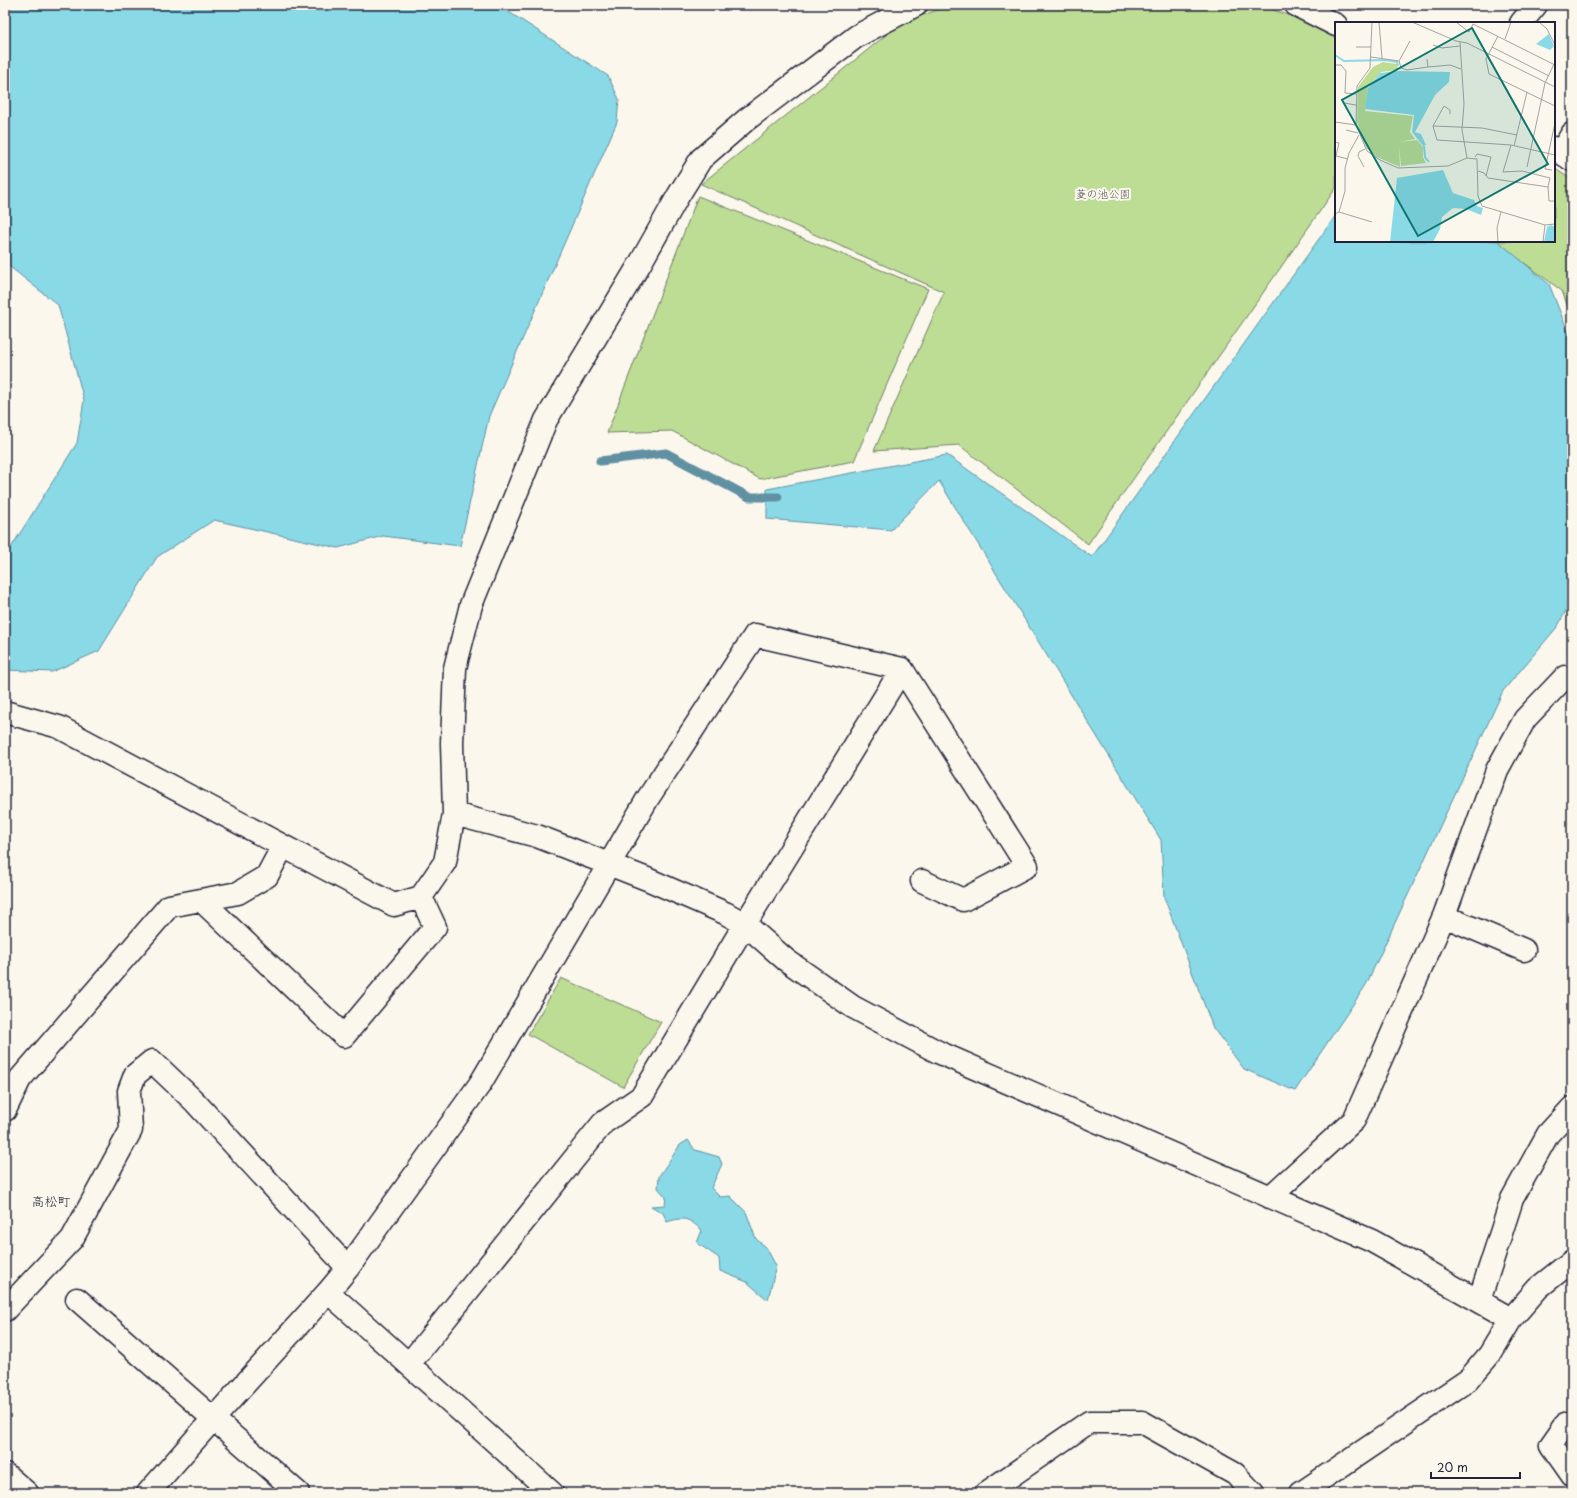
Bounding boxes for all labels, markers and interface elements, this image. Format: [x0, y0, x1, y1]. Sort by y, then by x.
inset map [1335, 22, 1555, 242]
park label: 菱の池公園 [1076, 185, 1131, 202]
district label: 高松町 [31, 1191, 71, 1210]
scale bar [1431, 1454, 1520, 1480]
text: 20 m [1437, 1458, 1468, 1476]

